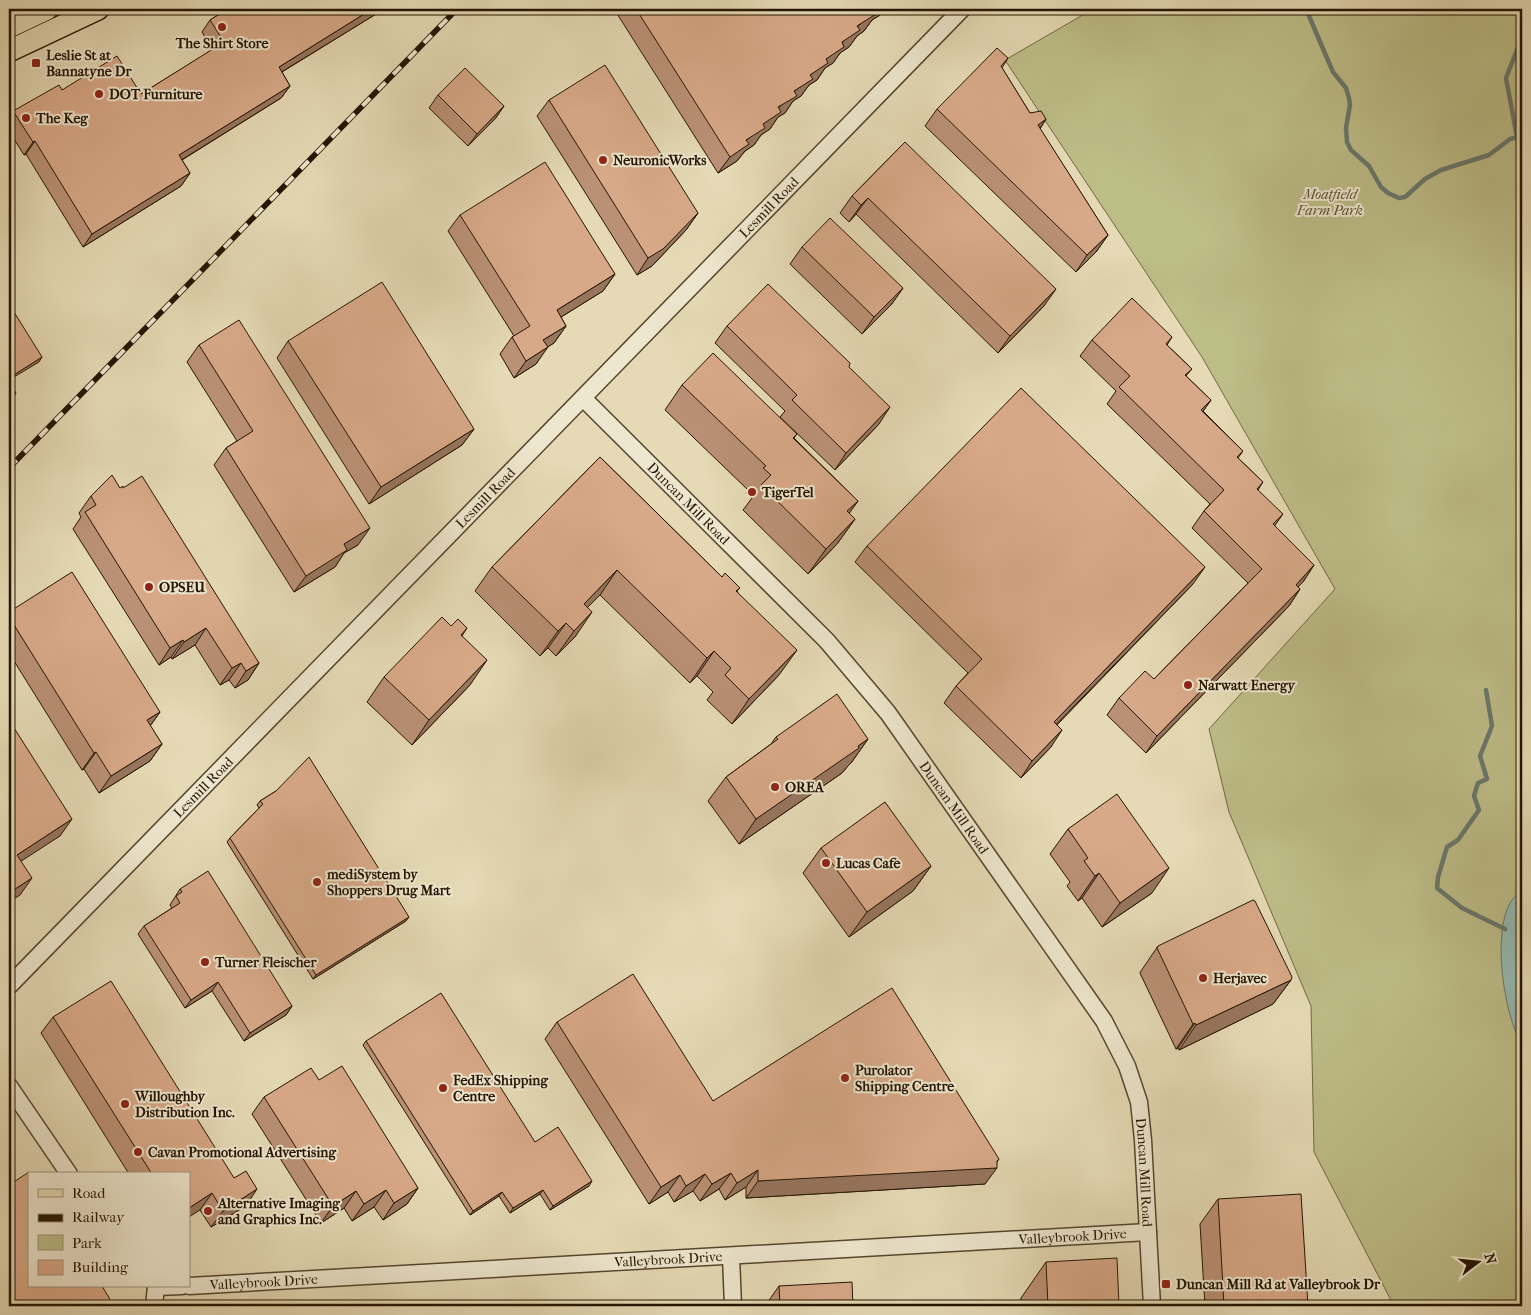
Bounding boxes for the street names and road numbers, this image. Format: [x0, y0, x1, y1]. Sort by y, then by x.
street label: Lesmill Road [736, 173, 803, 242]
street label: Duncan Mill Road [643, 459, 733, 548]
street label: Lesmill Road [452, 464, 519, 532]
street label: Lesmill Road [170, 753, 237, 821]
street label: Duncan Mill Road [915, 758, 992, 858]
street label: Duncan Mill Road [1132, 1117, 1156, 1228]
street label: Valleybrook Drive [1017, 1225, 1127, 1248]
street label: Valleybrook Drive [613, 1248, 723, 1271]
street label: Valleybrook Drive [208, 1271, 319, 1294]

